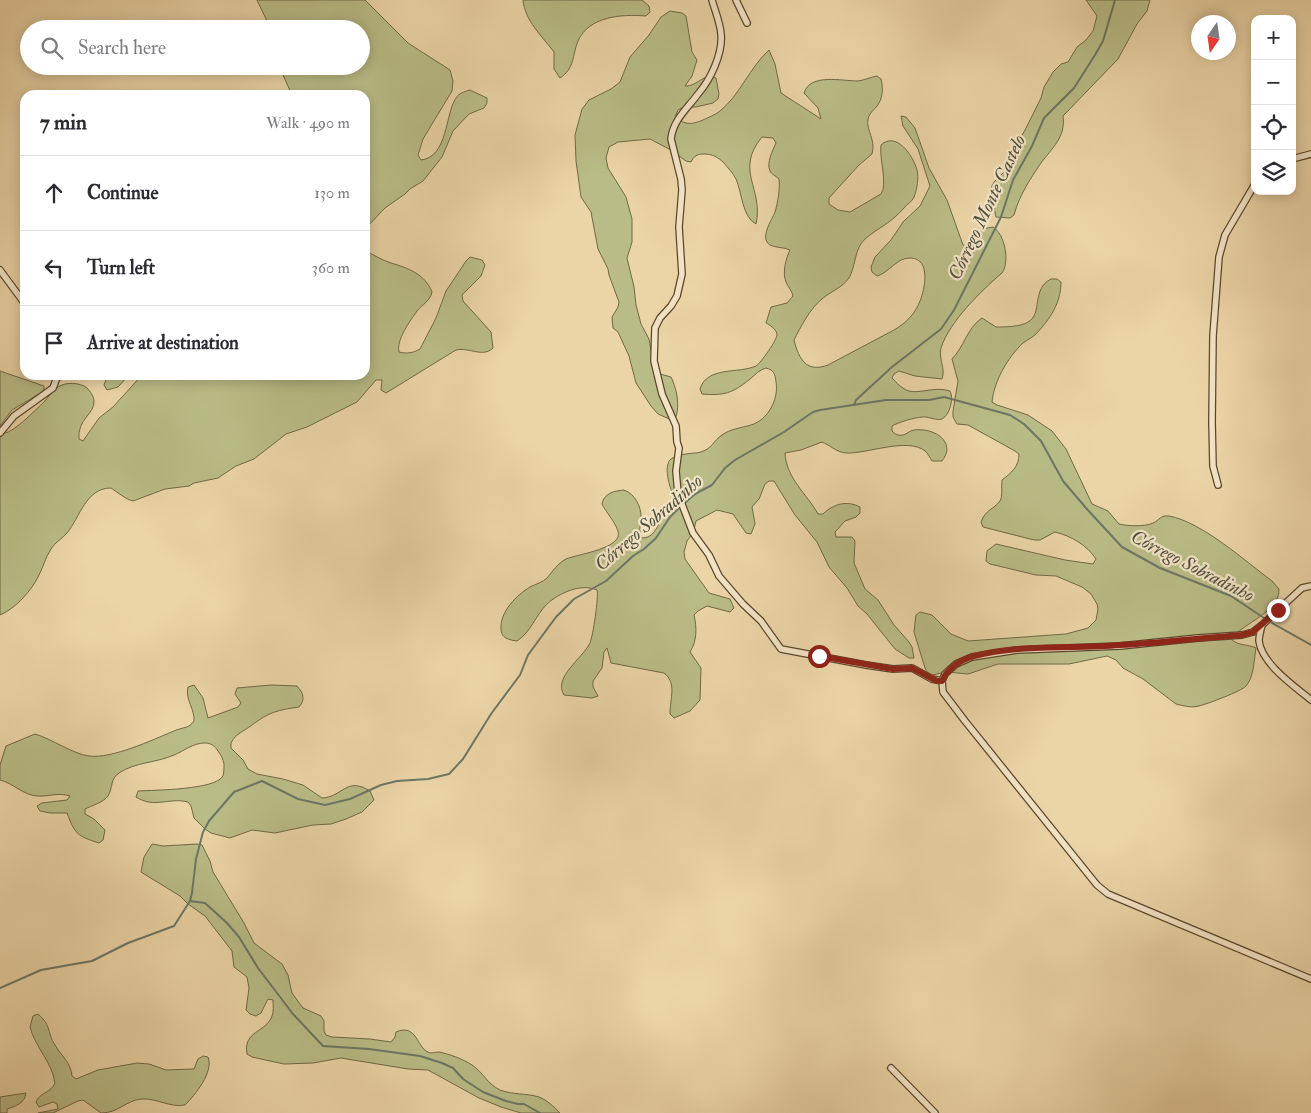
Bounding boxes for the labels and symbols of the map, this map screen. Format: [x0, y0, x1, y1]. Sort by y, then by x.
north arrow [1191, 15, 1236, 60]
water label: Córrego Monte Castelo [943, 131, 1031, 284]
water label: Córrego Sobradinho [590, 469, 708, 576]
water label: Córrego Sobradinho [1127, 524, 1258, 607]
route end [1267, 599, 1290, 622]
route start [808, 645, 831, 668]

